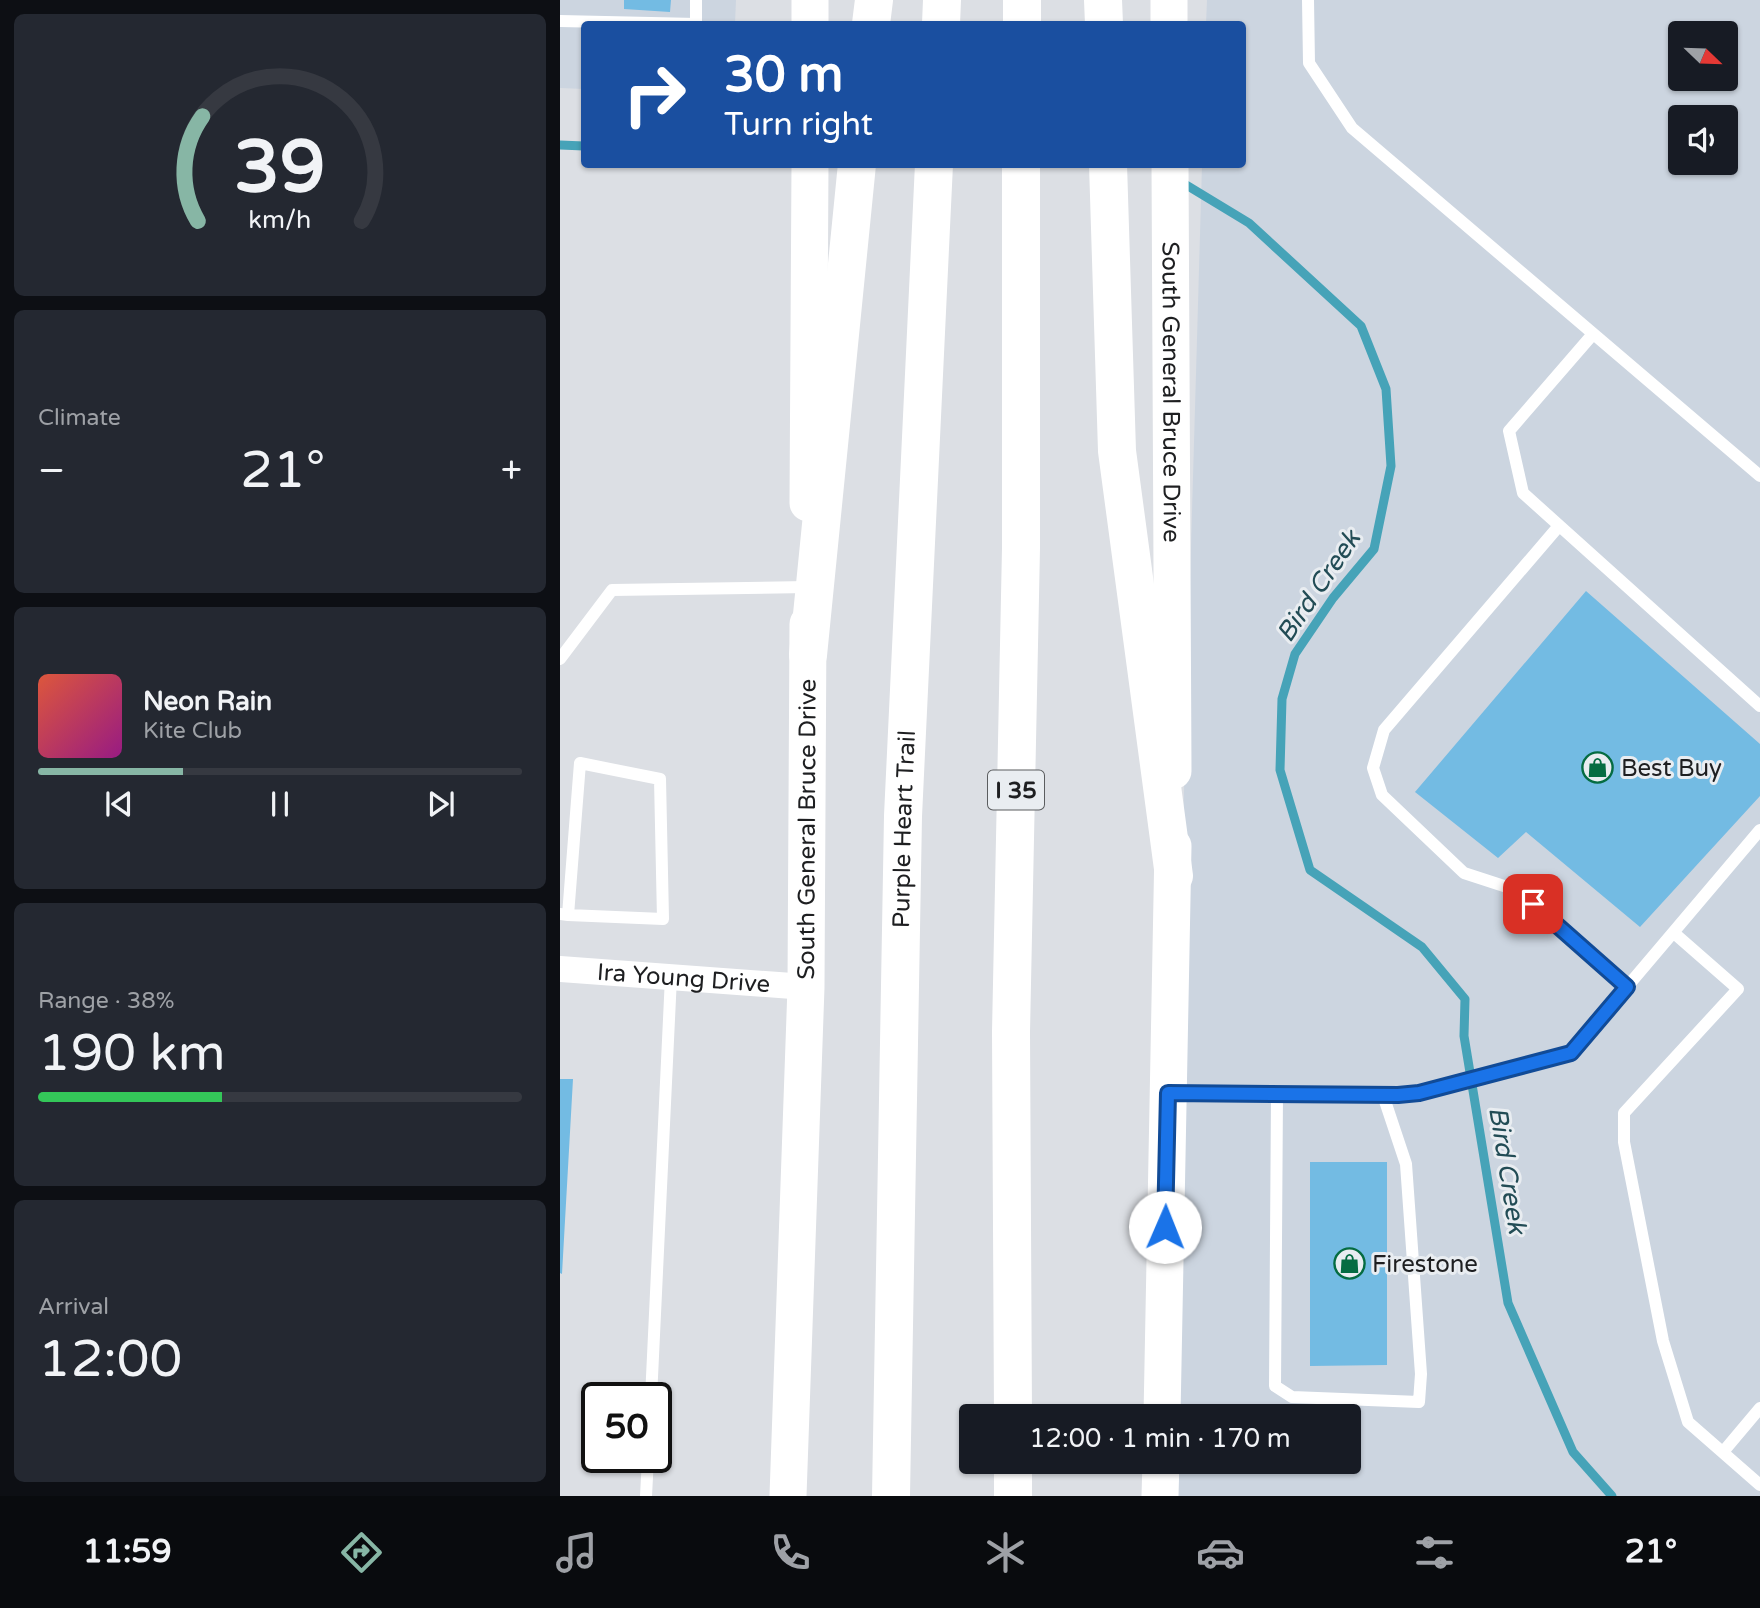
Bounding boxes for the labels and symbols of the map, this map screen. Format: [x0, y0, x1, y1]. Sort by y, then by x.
north arrow [1668, 21, 1738, 91]
street label: South General Bruce Drive [1155, 241, 1186, 543]
water label: Bird Creek [1270, 523, 1368, 648]
street label: South General Bruce Drive [792, 679, 823, 980]
street label: Purple Heart Trail [887, 729, 922, 928]
shop icon: Best Buy [1581, 751, 1615, 785]
place label: Best Buy [1621, 754, 1722, 783]
road number: I 35 [988, 770, 1044, 810]
pin [1503, 874, 1563, 934]
street label: Ira Young Drive [596, 958, 771, 999]
water label: Bird Creek [1482, 1104, 1533, 1238]
position arrow [1128, 1190, 1202, 1264]
shop icon: Firestone [1332, 1247, 1366, 1281]
place label: Firestone [1372, 1250, 1478, 1279]
speed limit sign: 50 [581, 1382, 672, 1473]

